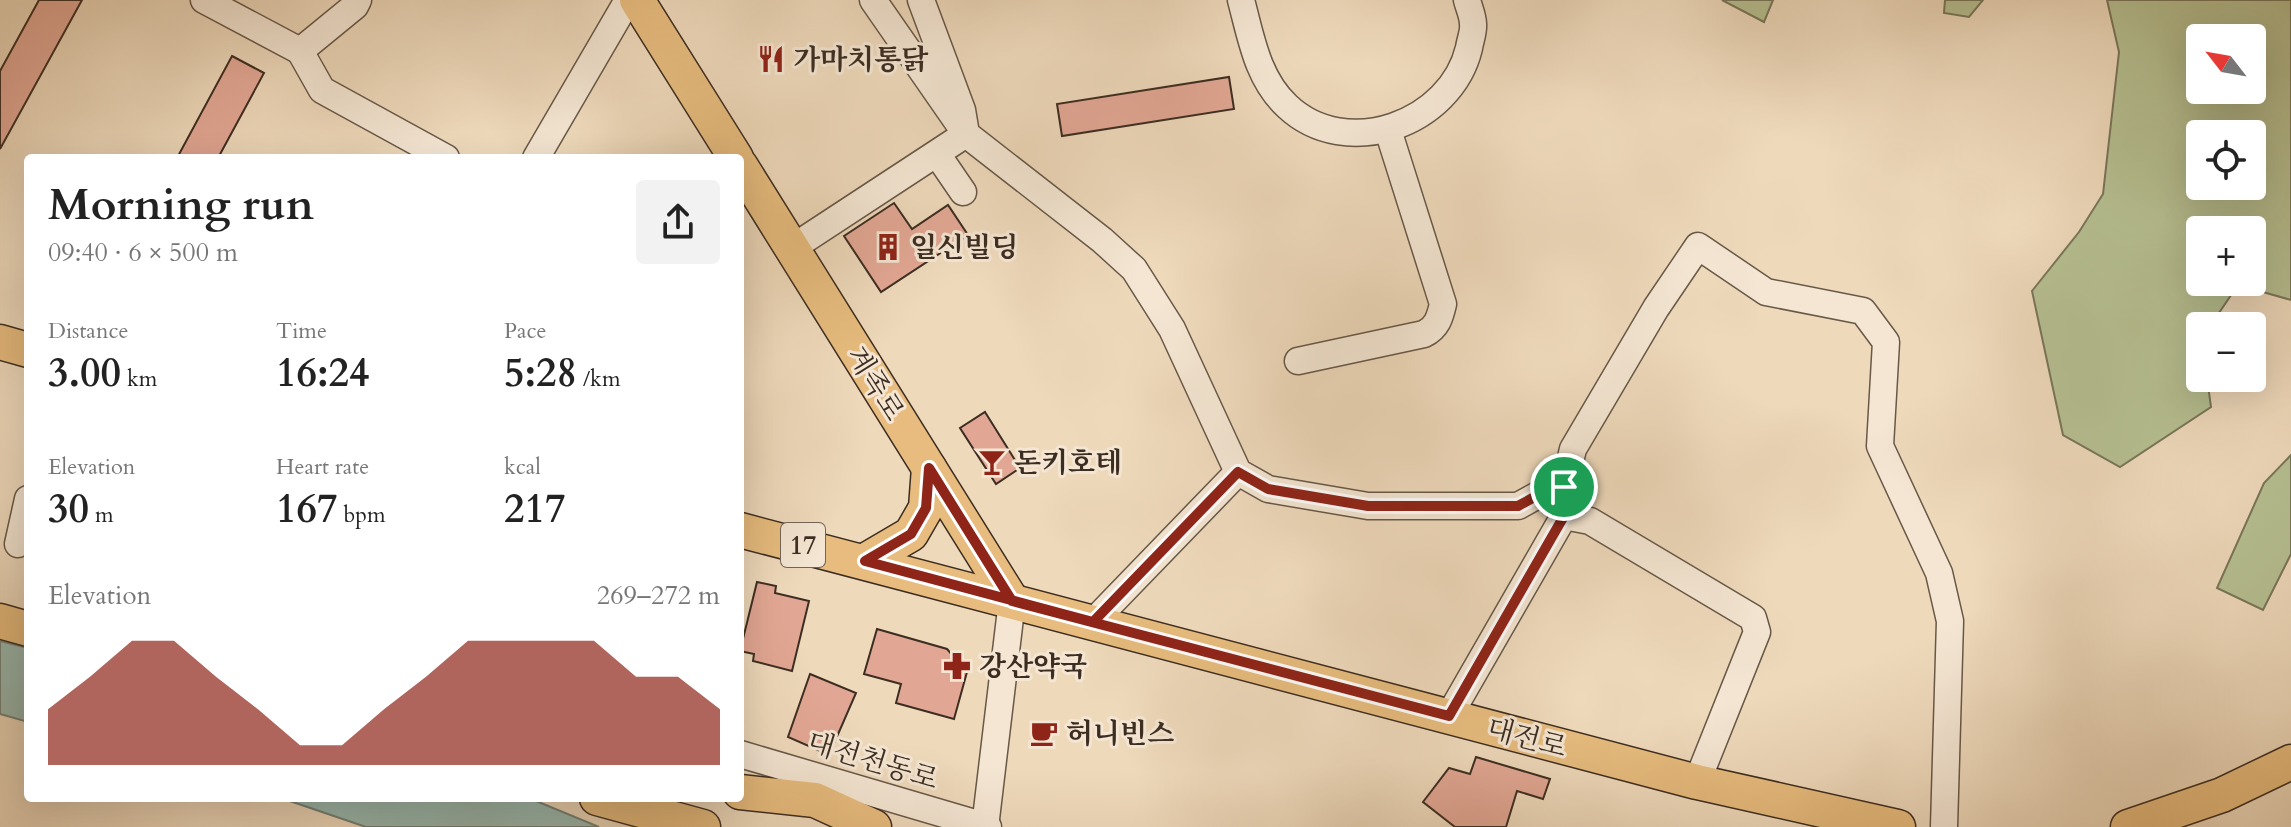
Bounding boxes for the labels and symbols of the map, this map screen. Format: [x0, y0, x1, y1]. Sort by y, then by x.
north arrow [2186, 24, 2266, 104]
place label: 가마치통닭 [793, 41, 929, 79]
restaurant icon: 가마치통닭 [756, 44, 786, 74]
place label: 일신빌딩 [910, 229, 1018, 267]
building icon: 일신빌딩 [873, 232, 903, 262]
street label: 계족로 [838, 339, 913, 428]
place label: 돈키호테 [1014, 444, 1122, 482]
bar icon: 돈키호테 [977, 447, 1007, 477]
pin [1530, 453, 1598, 521]
road number: 17 [781, 523, 825, 567]
place label: 강산약국 [979, 648, 1087, 686]
pharmacy icon: 강산약국 [942, 651, 972, 681]
street label: 대전로 [1483, 709, 1571, 767]
place label: 허니빈스 [1066, 715, 1174, 753]
cafe icon: 허니빈스 [1029, 718, 1059, 748]
street label: 대전천동로 [802, 723, 943, 799]

